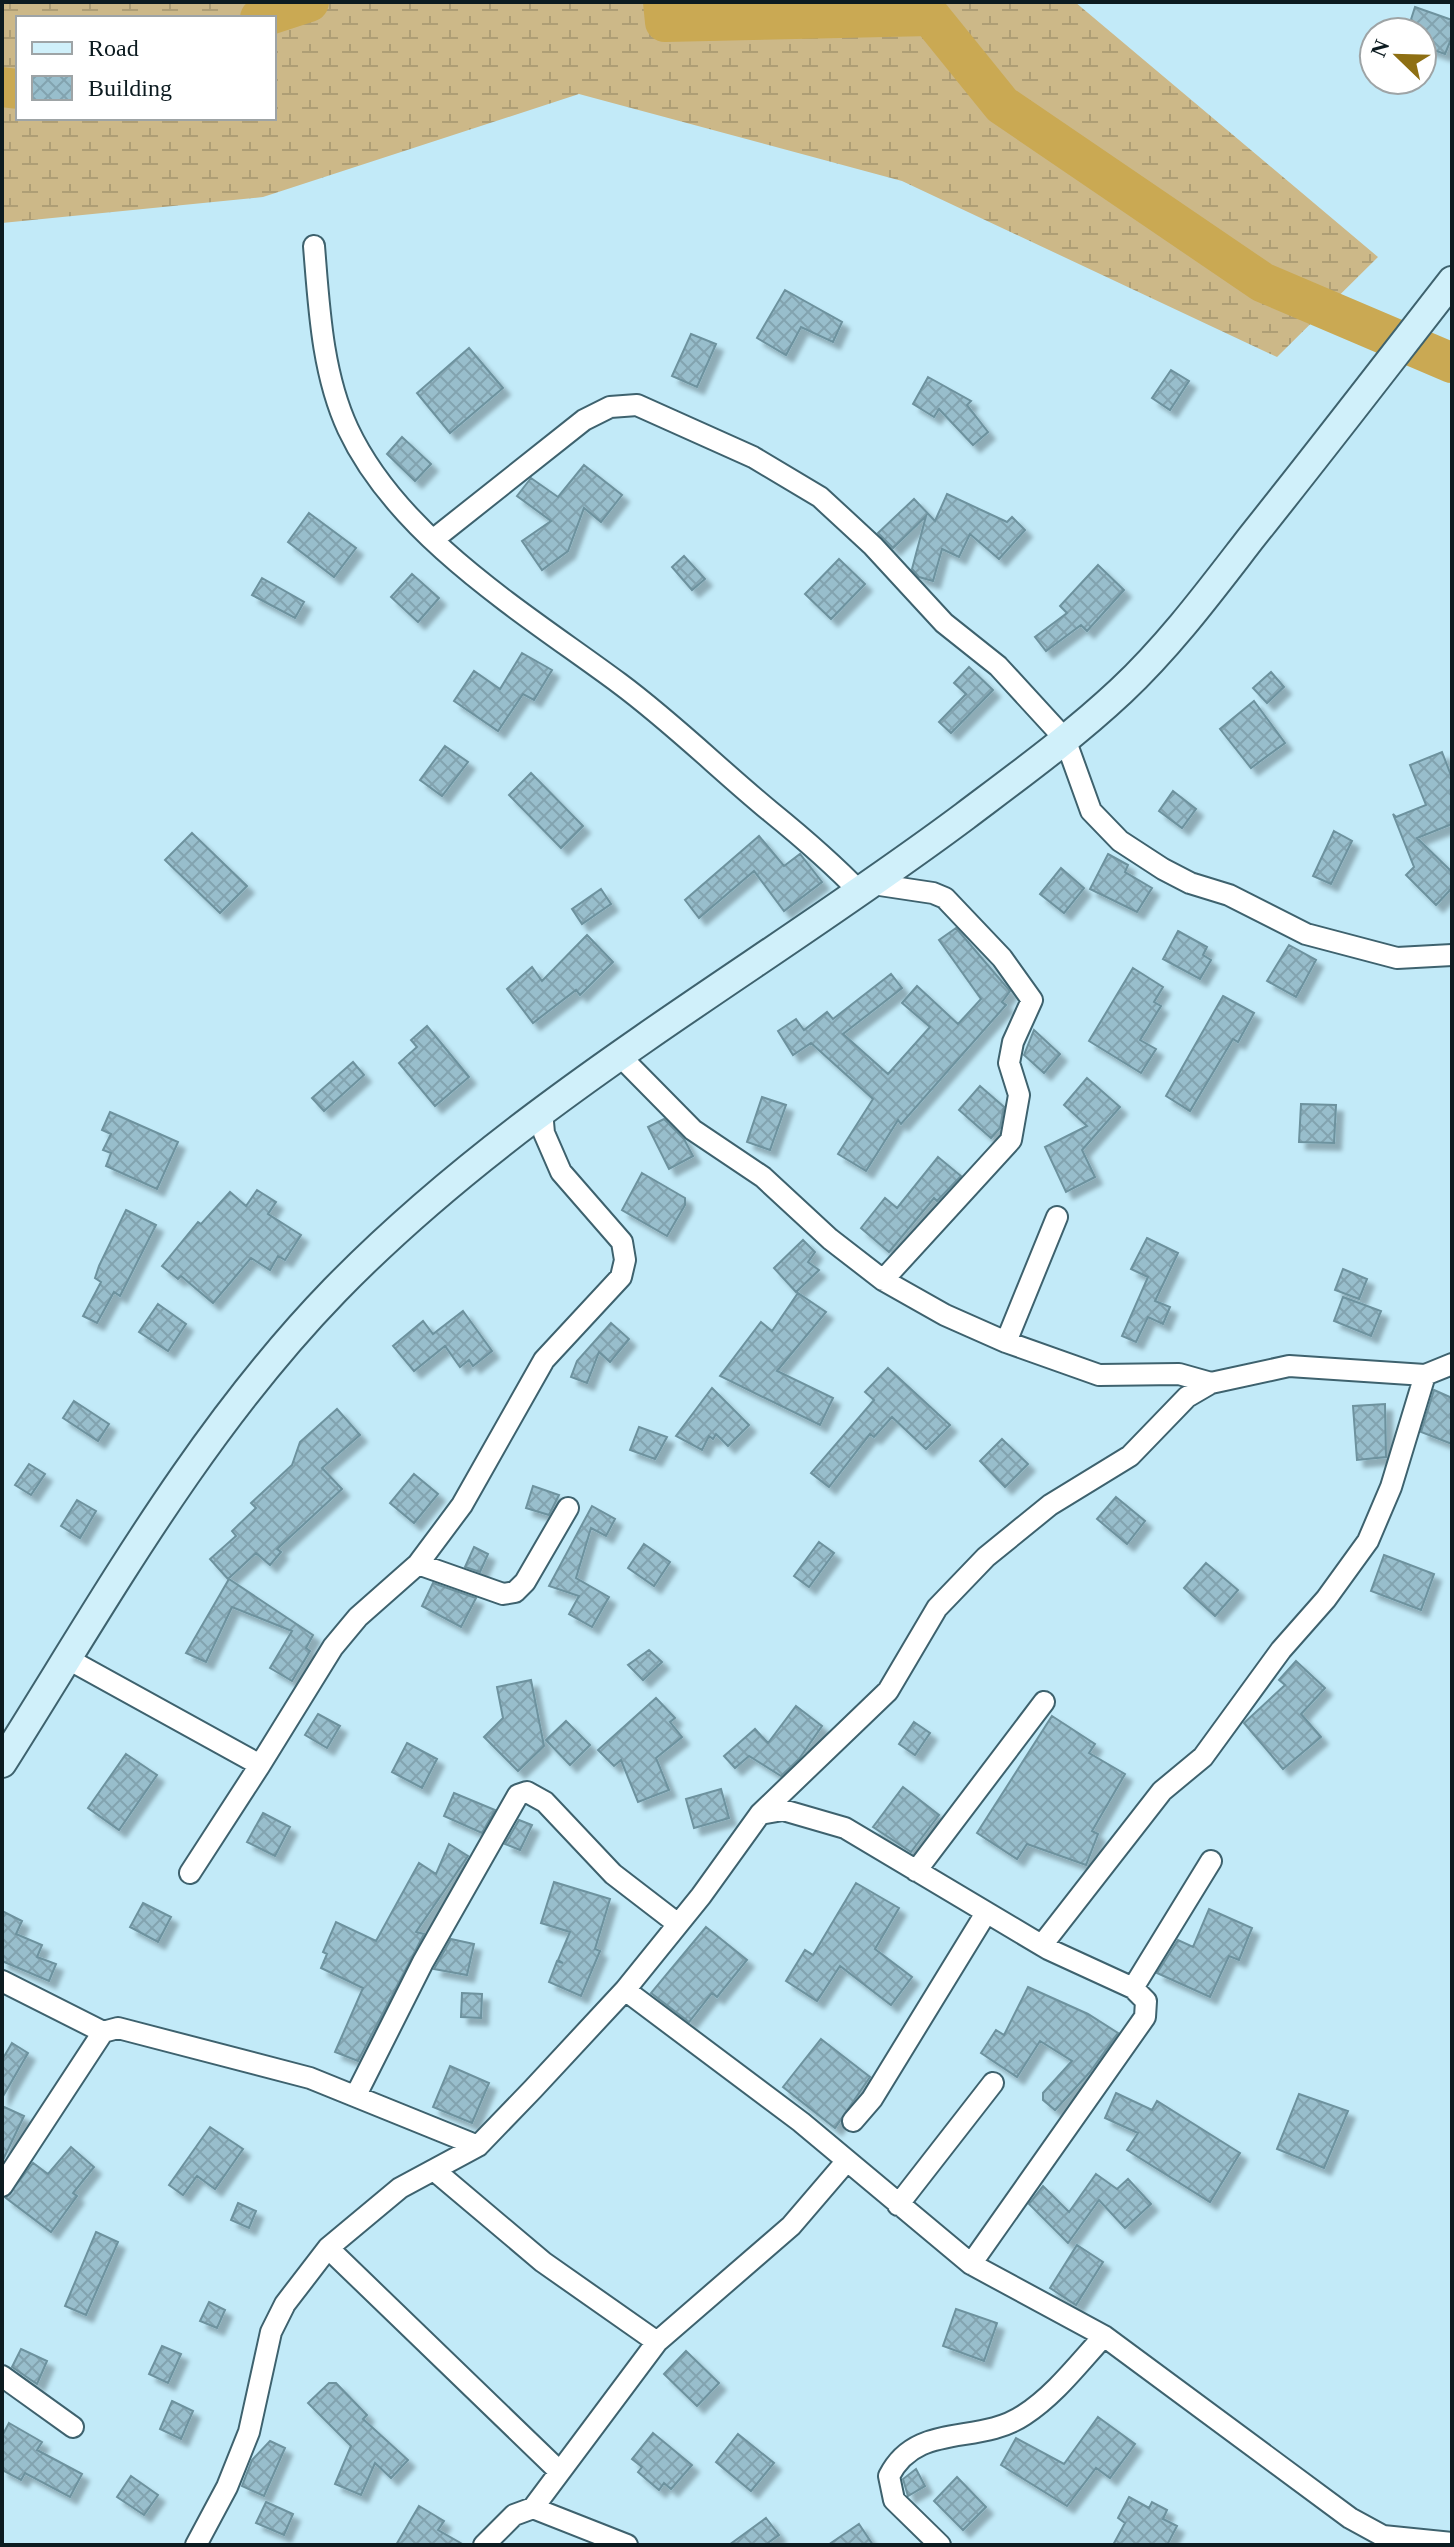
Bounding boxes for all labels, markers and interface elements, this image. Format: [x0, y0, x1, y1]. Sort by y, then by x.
legend [16, 16, 276, 120]
north arrow [1358, 16, 1438, 96]
text: Road [88, 35, 139, 61]
text: N [1365, 36, 1395, 61]
text: Building [88, 75, 172, 101]

